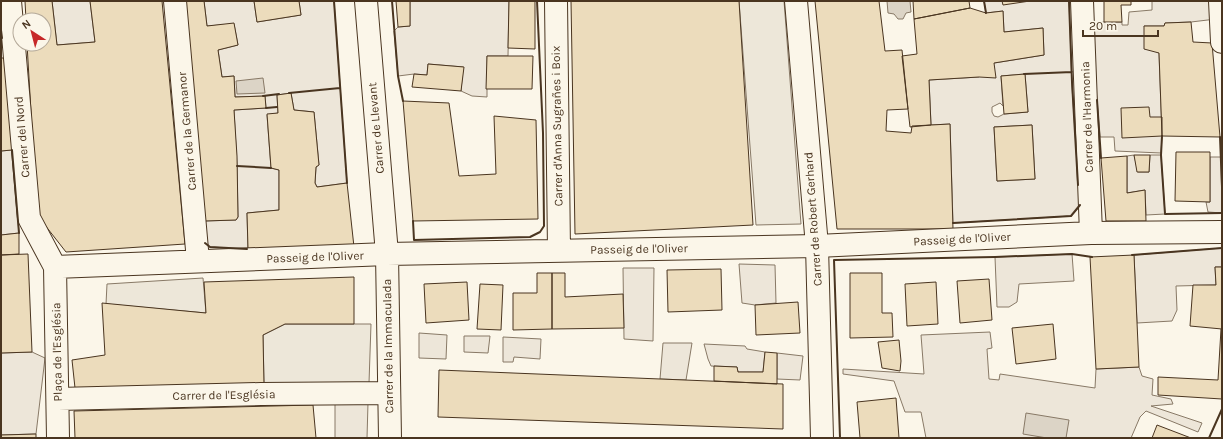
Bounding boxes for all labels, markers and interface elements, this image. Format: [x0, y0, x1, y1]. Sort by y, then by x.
north arrow [12, 12, 52, 52]
scale bar [1083, 12, 1158, 38]
text: N [19, 17, 33, 32]
text: 20 m [1089, 19, 1117, 33]
street label: Carrer d'Anna Sugrañes i Boix [549, 46, 565, 206]
street label: Carrer de l'Harmonia [1078, 61, 1096, 173]
street label: Carrer de la Germanor [175, 70, 199, 191]
street label: Carrer de Llevant [365, 81, 387, 174]
street label: Carrer del Nord [11, 96, 33, 178]
street label: Carrer de Robert Gerhard [801, 151, 825, 287]
street label: Passeig de l'Oliver [913, 229, 1012, 249]
street label: Passeig de l'Oliver [590, 241, 689, 257]
street label: Passeig de l'Oliver [266, 248, 365, 266]
street label: Carrer de la Immaculada [380, 279, 396, 413]
street label: Plaça de l'Església [49, 302, 65, 402]
street label: Carrer de l'Església [172, 387, 276, 403]

